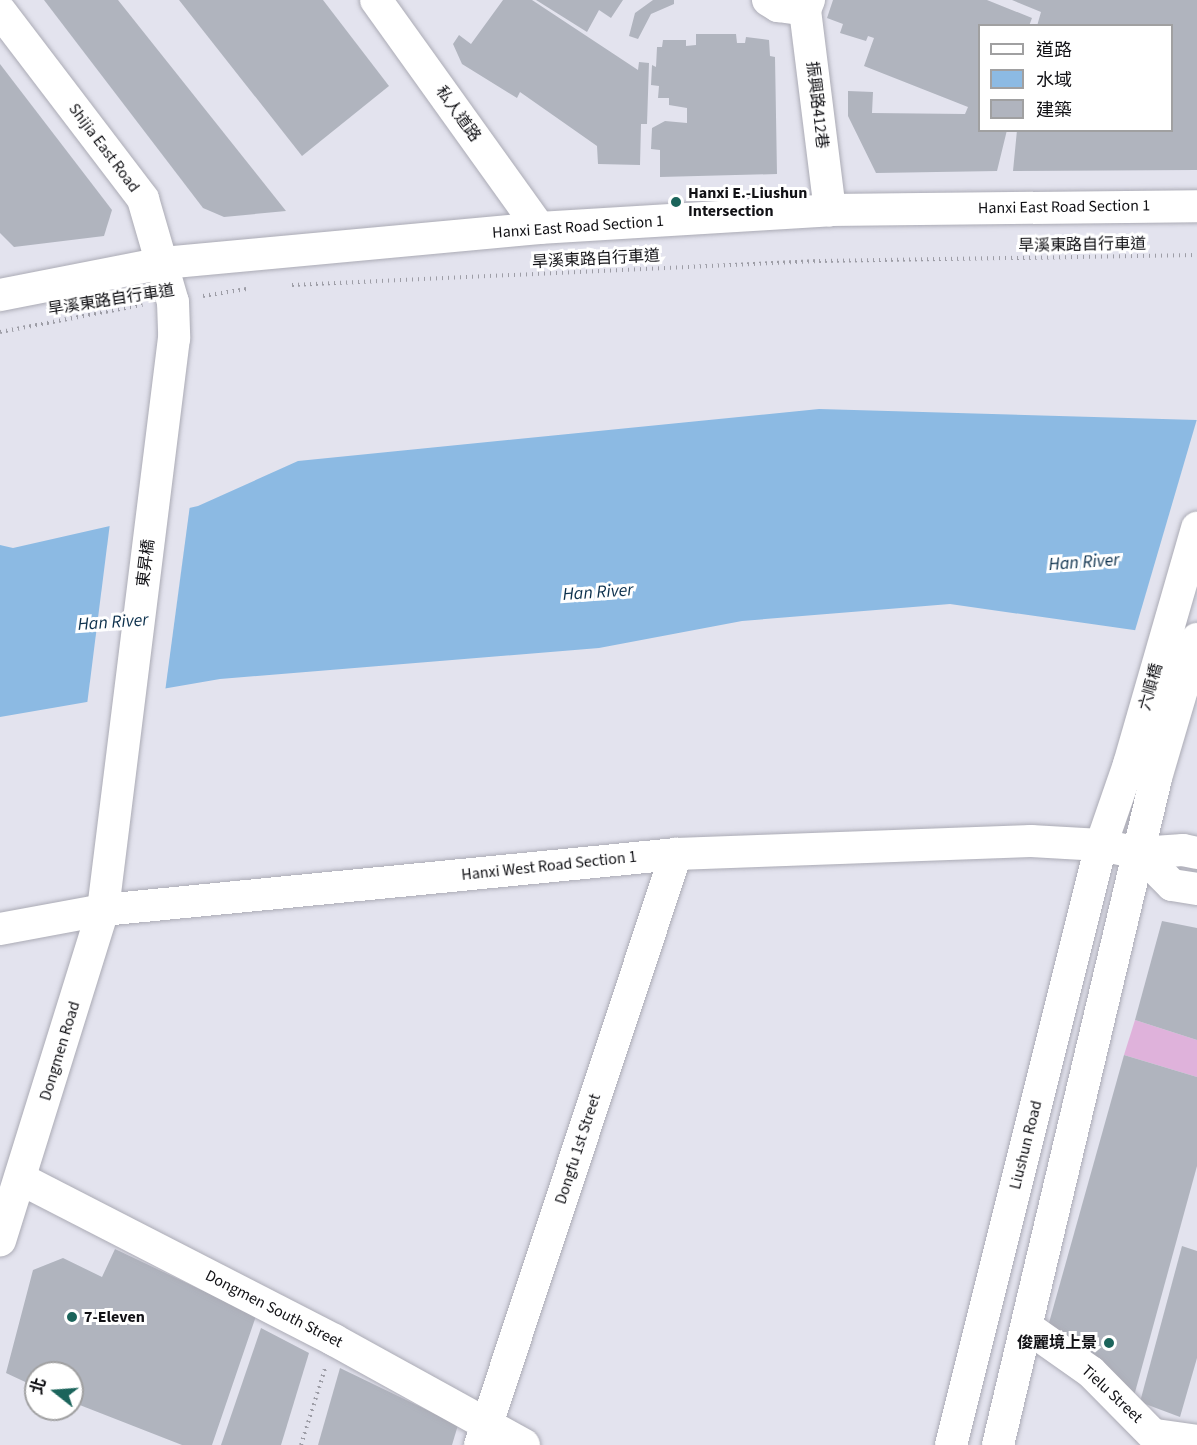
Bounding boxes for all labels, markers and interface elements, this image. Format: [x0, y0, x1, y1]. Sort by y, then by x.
legend [978, 24, 1173, 132]
text: 道路 [1036, 38, 1072, 63]
street label: 振興路412巷 [802, 60, 832, 150]
text: 水域 [1036, 68, 1072, 93]
street label: 私人道路 [431, 82, 485, 146]
text: 建築 [1036, 98, 1072, 123]
street label: Shijia East Road [64, 100, 144, 196]
place label: Hanxi E.-Liushun Intersection [688, 183, 807, 221]
marker: Hanxi E.-Liushun Intersection [669, 195, 683, 209]
street label: Hanxi East Road Section 1 [978, 196, 1150, 218]
street label: Hanxi East Road Section 1 [491, 211, 665, 243]
street label: 旱溪東路自行車道 [1018, 234, 1146, 256]
street label: 旱溪東路自行車道 [532, 246, 660, 272]
street label: 旱溪東路自行車道 [46, 281, 176, 319]
street label: 東昇橋 [134, 538, 158, 588]
water label: Han River [1048, 550, 1120, 576]
water label: Han River [562, 580, 634, 606]
water label: Han River [77, 610, 149, 636]
street label: 六順橋 [1135, 661, 1167, 713]
street label: Hanxi West Road Section 1 [460, 847, 638, 885]
street label: Dongmen Road [36, 999, 84, 1103]
street label: Dongfu 1st Street [551, 1091, 605, 1207]
street label: Liushun Road [1006, 1099, 1046, 1191]
street label: Dongmen South Street [202, 1266, 346, 1352]
place label: 7-Eleven [84, 1307, 145, 1327]
marker: 7-Eleven [65, 1310, 79, 1324]
place label: 俊麗境上景 [1017, 1333, 1097, 1353]
marker: 俊麗境上景 [1102, 1336, 1116, 1350]
north arrow [24, 1361, 84, 1421]
street label: Tielu Street [1077, 1361, 1147, 1427]
text: 北 [26, 1375, 52, 1397]

